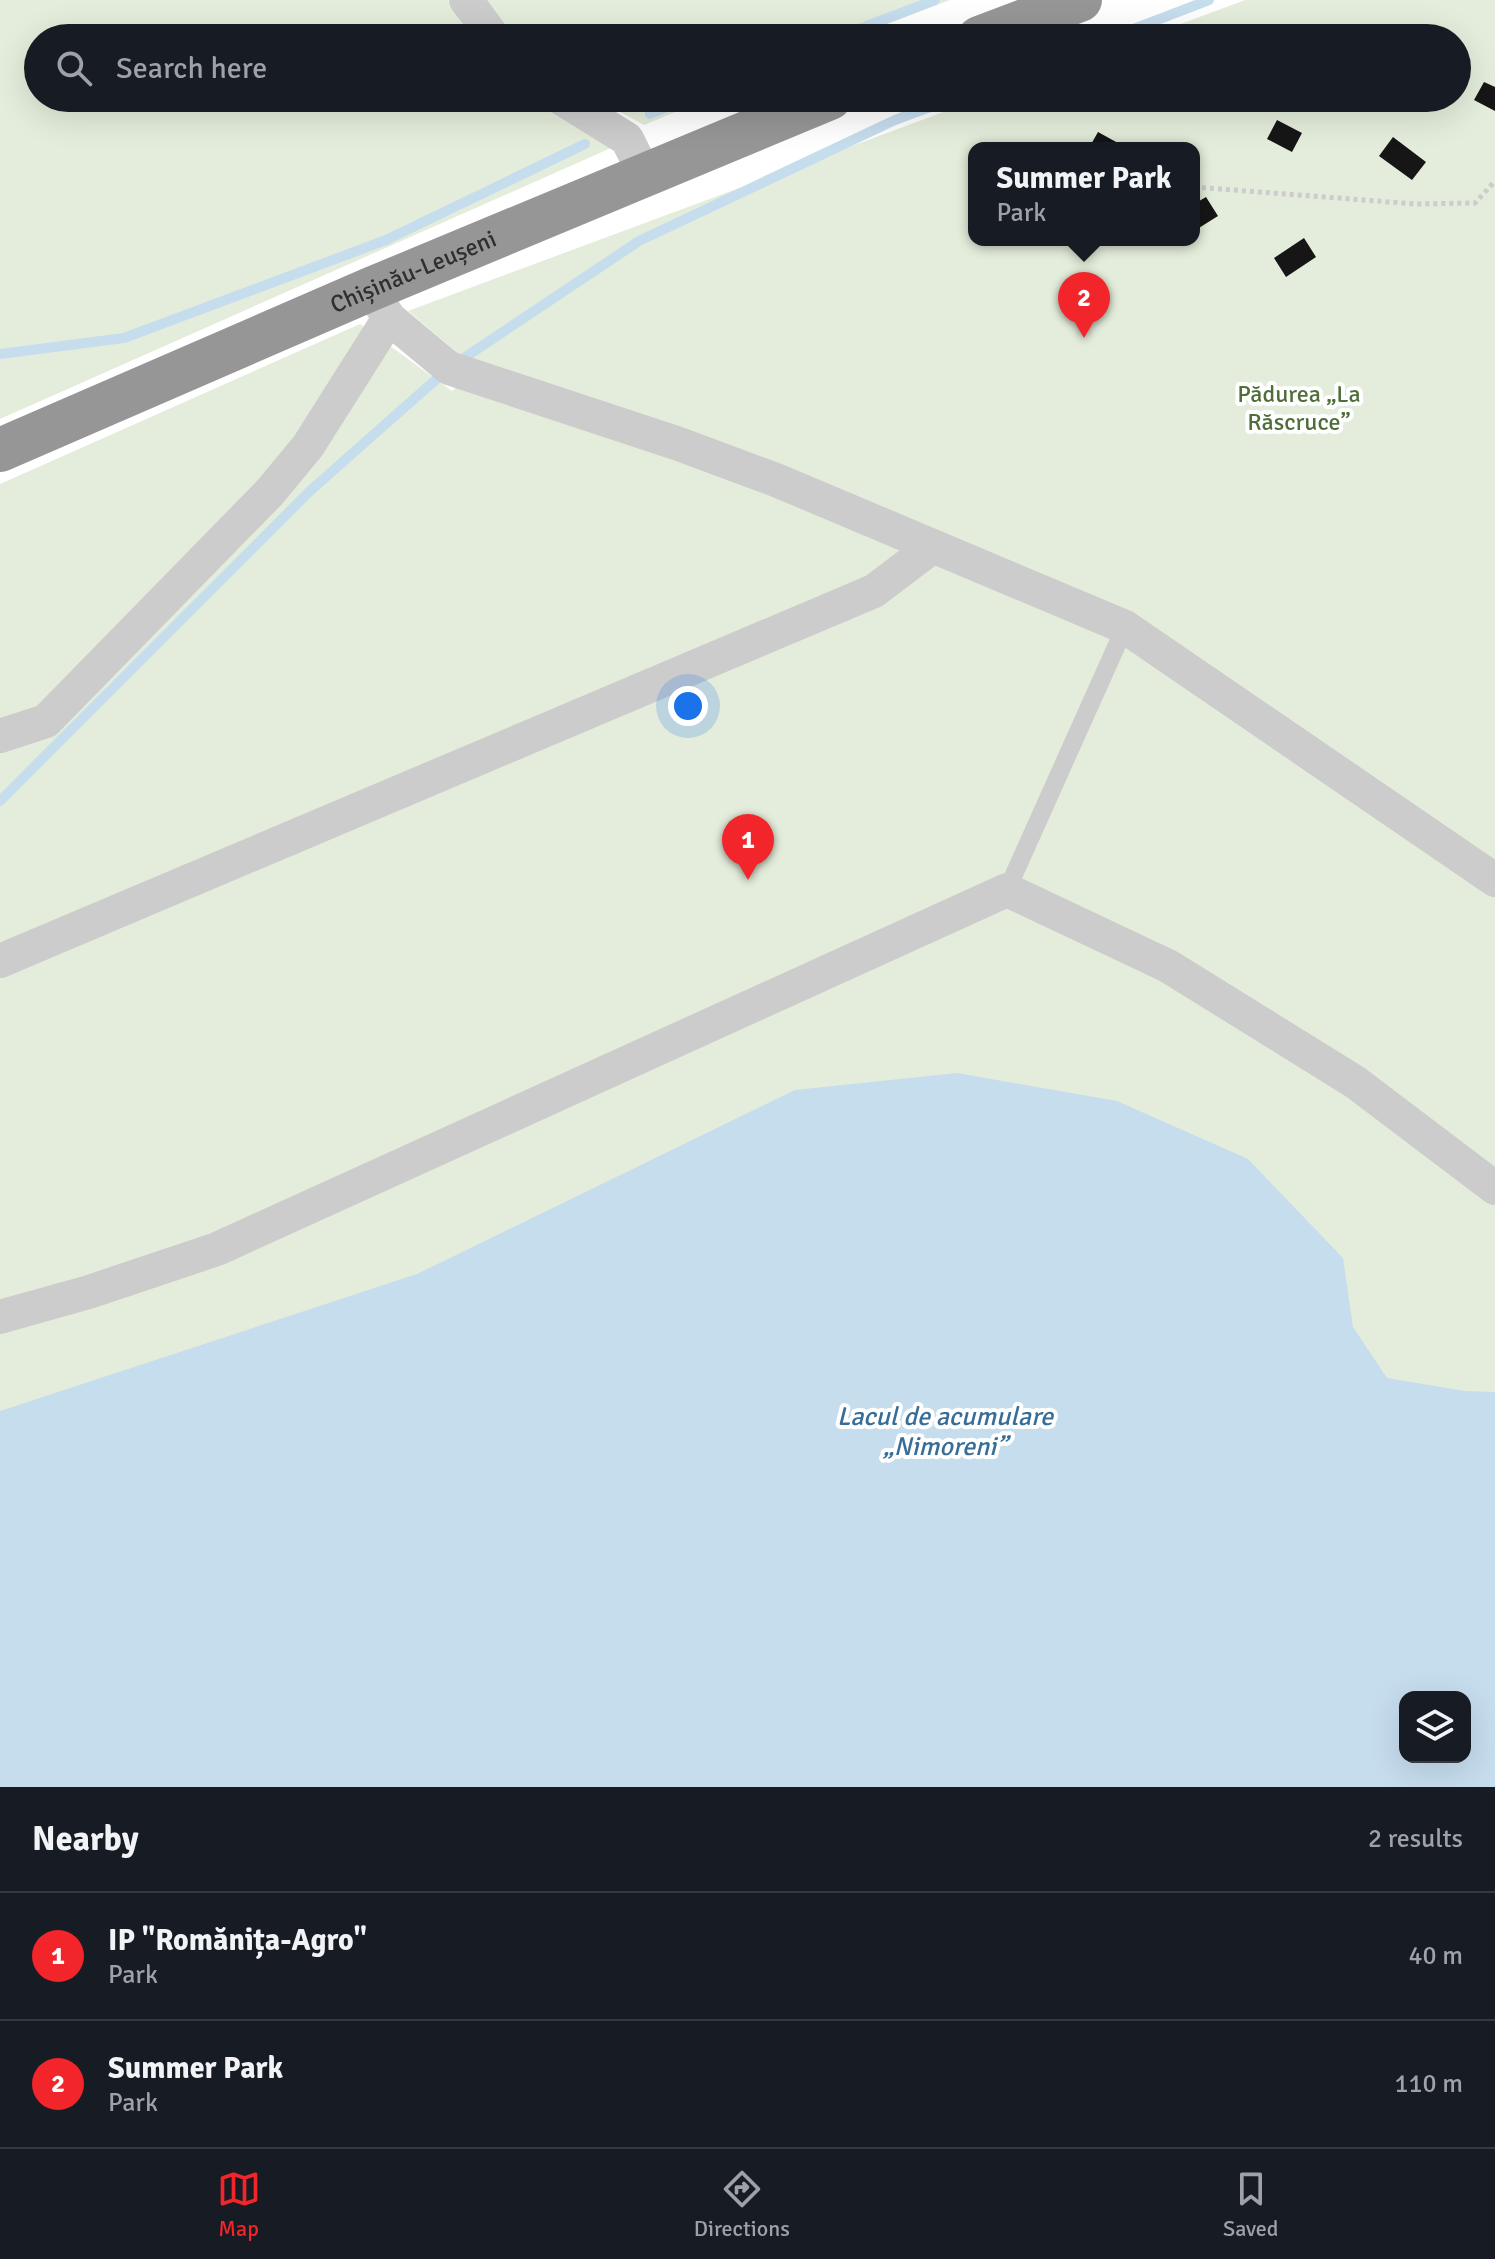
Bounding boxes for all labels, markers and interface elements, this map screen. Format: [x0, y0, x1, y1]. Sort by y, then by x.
search box [24, 24, 1471, 112]
icon: search [52, 46, 96, 90]
text: Search here [116, 50, 267, 87]
popup [968, 142, 1200, 246]
text: Summer Park [996, 160, 1172, 197]
text: Park [996, 197, 1046, 229]
street label: Chișinău-Leușeni [326, 224, 501, 320]
pin: 2 [1058, 272, 1110, 338]
park label: Pădurea „La Răscruce” [1237, 379, 1361, 437]
your location [668, 686, 708, 726]
pin: 1 [722, 814, 774, 880]
water label: Lacul de acumulare „Nimoreni” [837, 1401, 1055, 1463]
map controls [1399, 1691, 1471, 1763]
button: layers [1399, 1691, 1471, 1763]
text: Nearby [32, 1818, 139, 1860]
text: 2 results [1368, 1823, 1463, 1855]
text: IP "Romănița-Agro" [108, 1922, 367, 1959]
text: 1 [51, 1940, 65, 1972]
text: 40 m [1408, 1940, 1463, 1972]
text: Park [108, 1959, 158, 1991]
text: Summer Park [108, 2050, 283, 2087]
text: 2 [51, 2068, 65, 2100]
text: 110 m [1394, 2068, 1463, 2100]
text: Park [108, 2087, 158, 2119]
tab: Map [217, 2167, 261, 2242]
tab: Directions [694, 2167, 790, 2242]
tab: Saved [1223, 2167, 1278, 2242]

